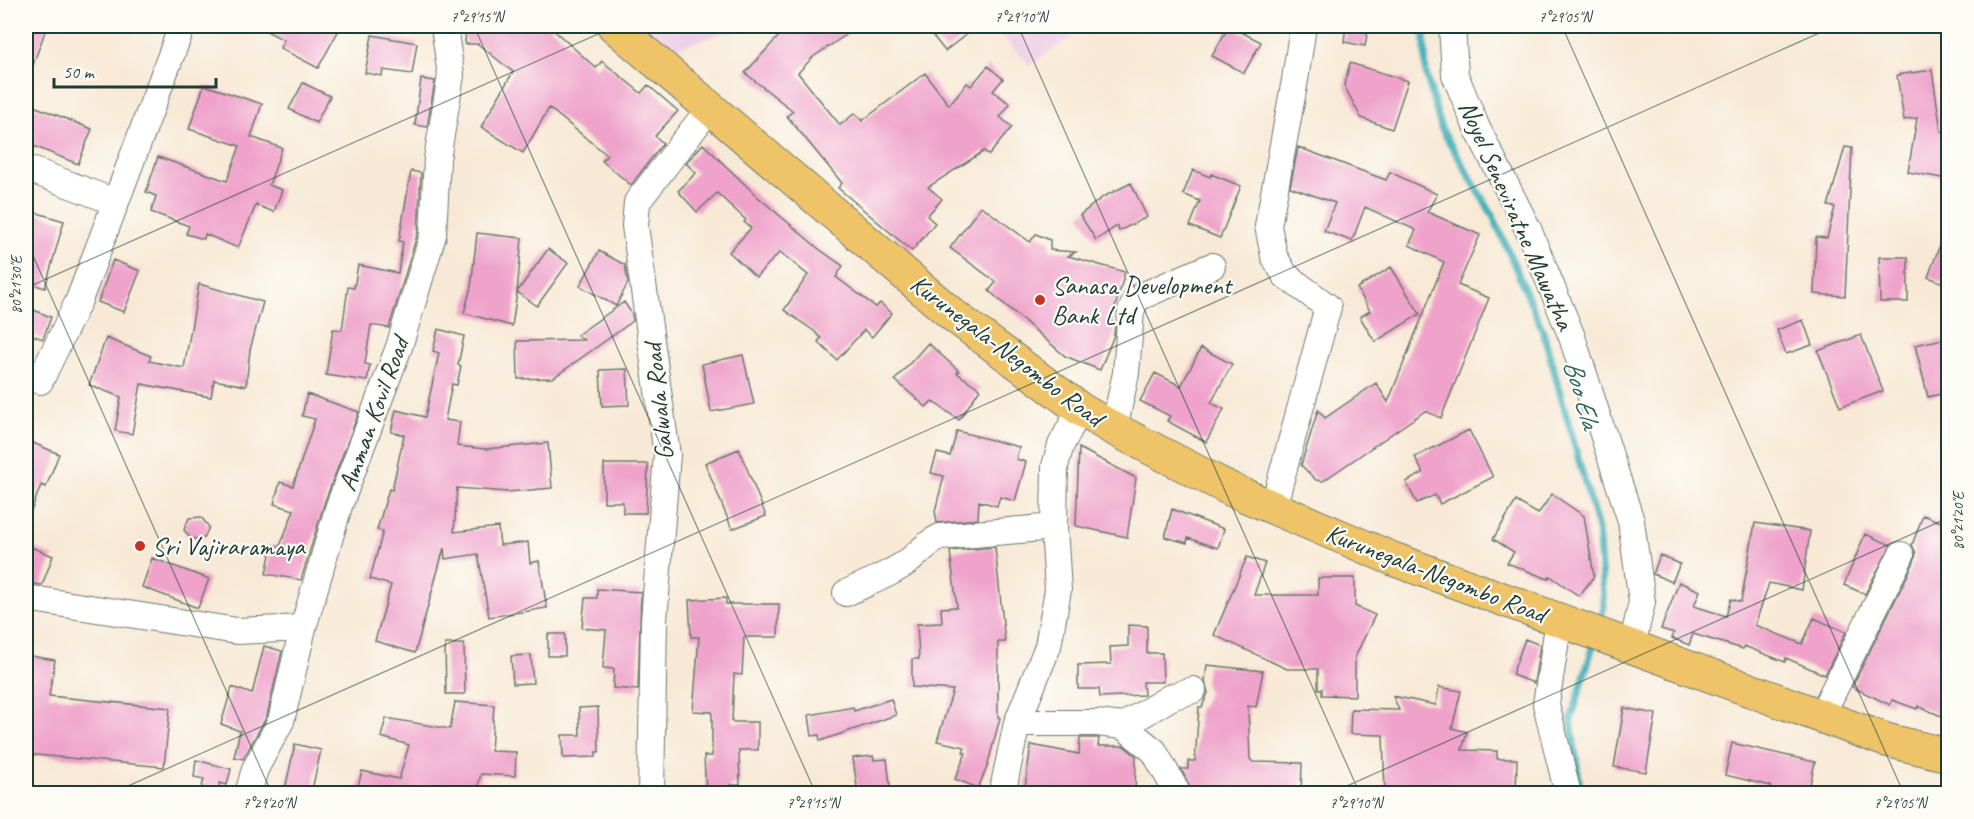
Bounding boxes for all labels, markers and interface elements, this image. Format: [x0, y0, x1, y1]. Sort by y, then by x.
text: 7°29'15"N [451, 8, 506, 27]
text: 7°29'10"N [995, 8, 1050, 27]
text: 7°29'05"N [1539, 8, 1594, 27]
scale bar [54, 51, 216, 89]
text: 50 m [63, 61, 96, 83]
street label: Noyel Seneviratne Mawatha [1451, 95, 1583, 336]
text: 80°21'30"E [7, 254, 26, 314]
street label: Kurunegala-Negombo Road [904, 267, 1113, 436]
place label: Sanasa Development Bank Ltd [1052, 269, 1234, 332]
marker: Sanasa Development Bank Ltd [1033, 293, 1047, 307]
street label: Amman Kovil Road [330, 329, 418, 495]
street label: Galwala Road [636, 338, 681, 462]
water label: Boo Ela [1556, 356, 1609, 435]
text: 80°21'20"E [1949, 490, 1968, 550]
street label: Kurunegala-Negombo Road [1321, 516, 1554, 632]
place label: Sri Vajiraramaya [152, 530, 306, 563]
marker: Sri Vajiraramaya [133, 539, 147, 553]
text: 7°29'20"N [243, 794, 298, 813]
text: 7°29'15"N [787, 794, 842, 813]
text: 7°29'10"N [1330, 794, 1385, 813]
text: 7°29'05"N [1874, 794, 1929, 813]

